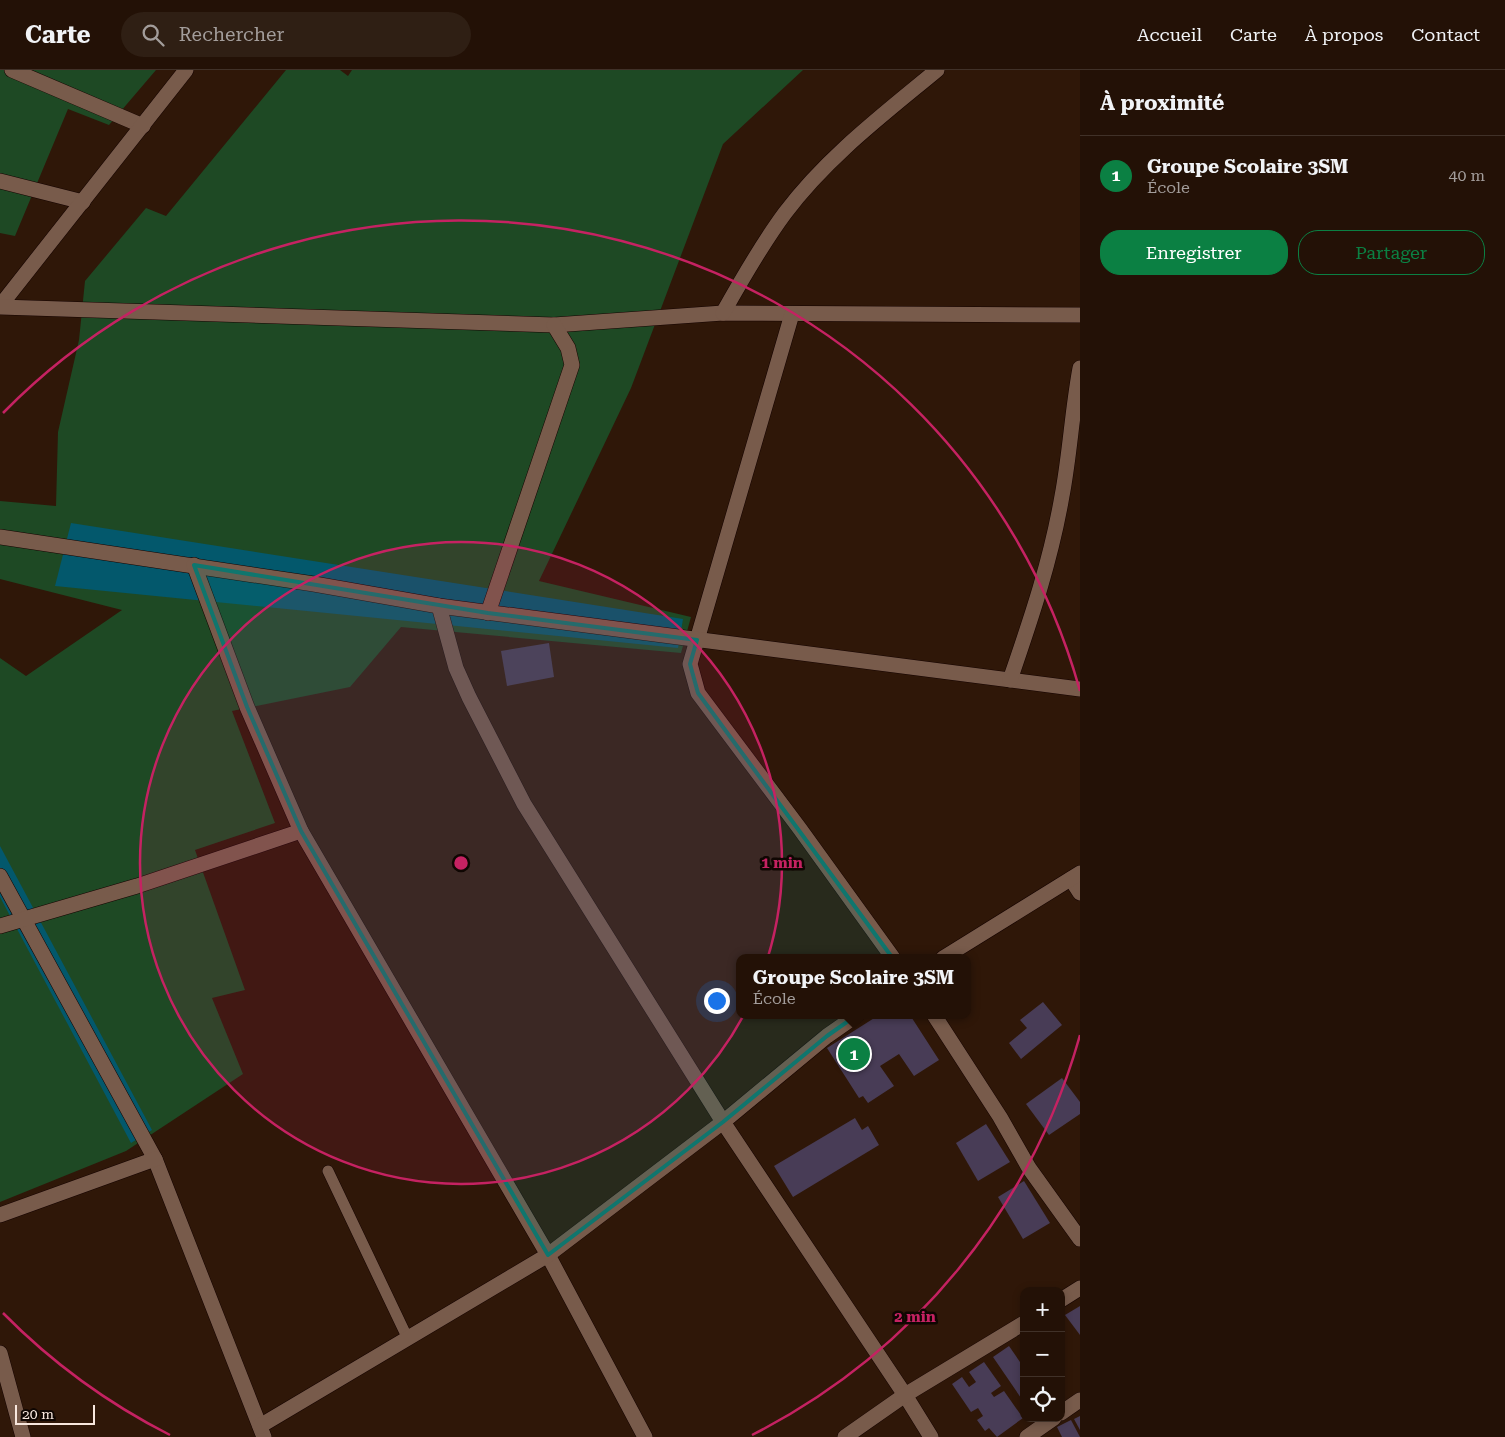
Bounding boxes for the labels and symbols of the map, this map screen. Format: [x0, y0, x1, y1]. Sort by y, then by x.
centre of rings [452, 854, 470, 872]
text: 1 min [761, 854, 803, 872]
your location [704, 988, 730, 1014]
pin: 1 [838, 1035, 870, 1073]
text: 2 min [894, 1308, 936, 1326]
scale bar [15, 1402, 95, 1425]

